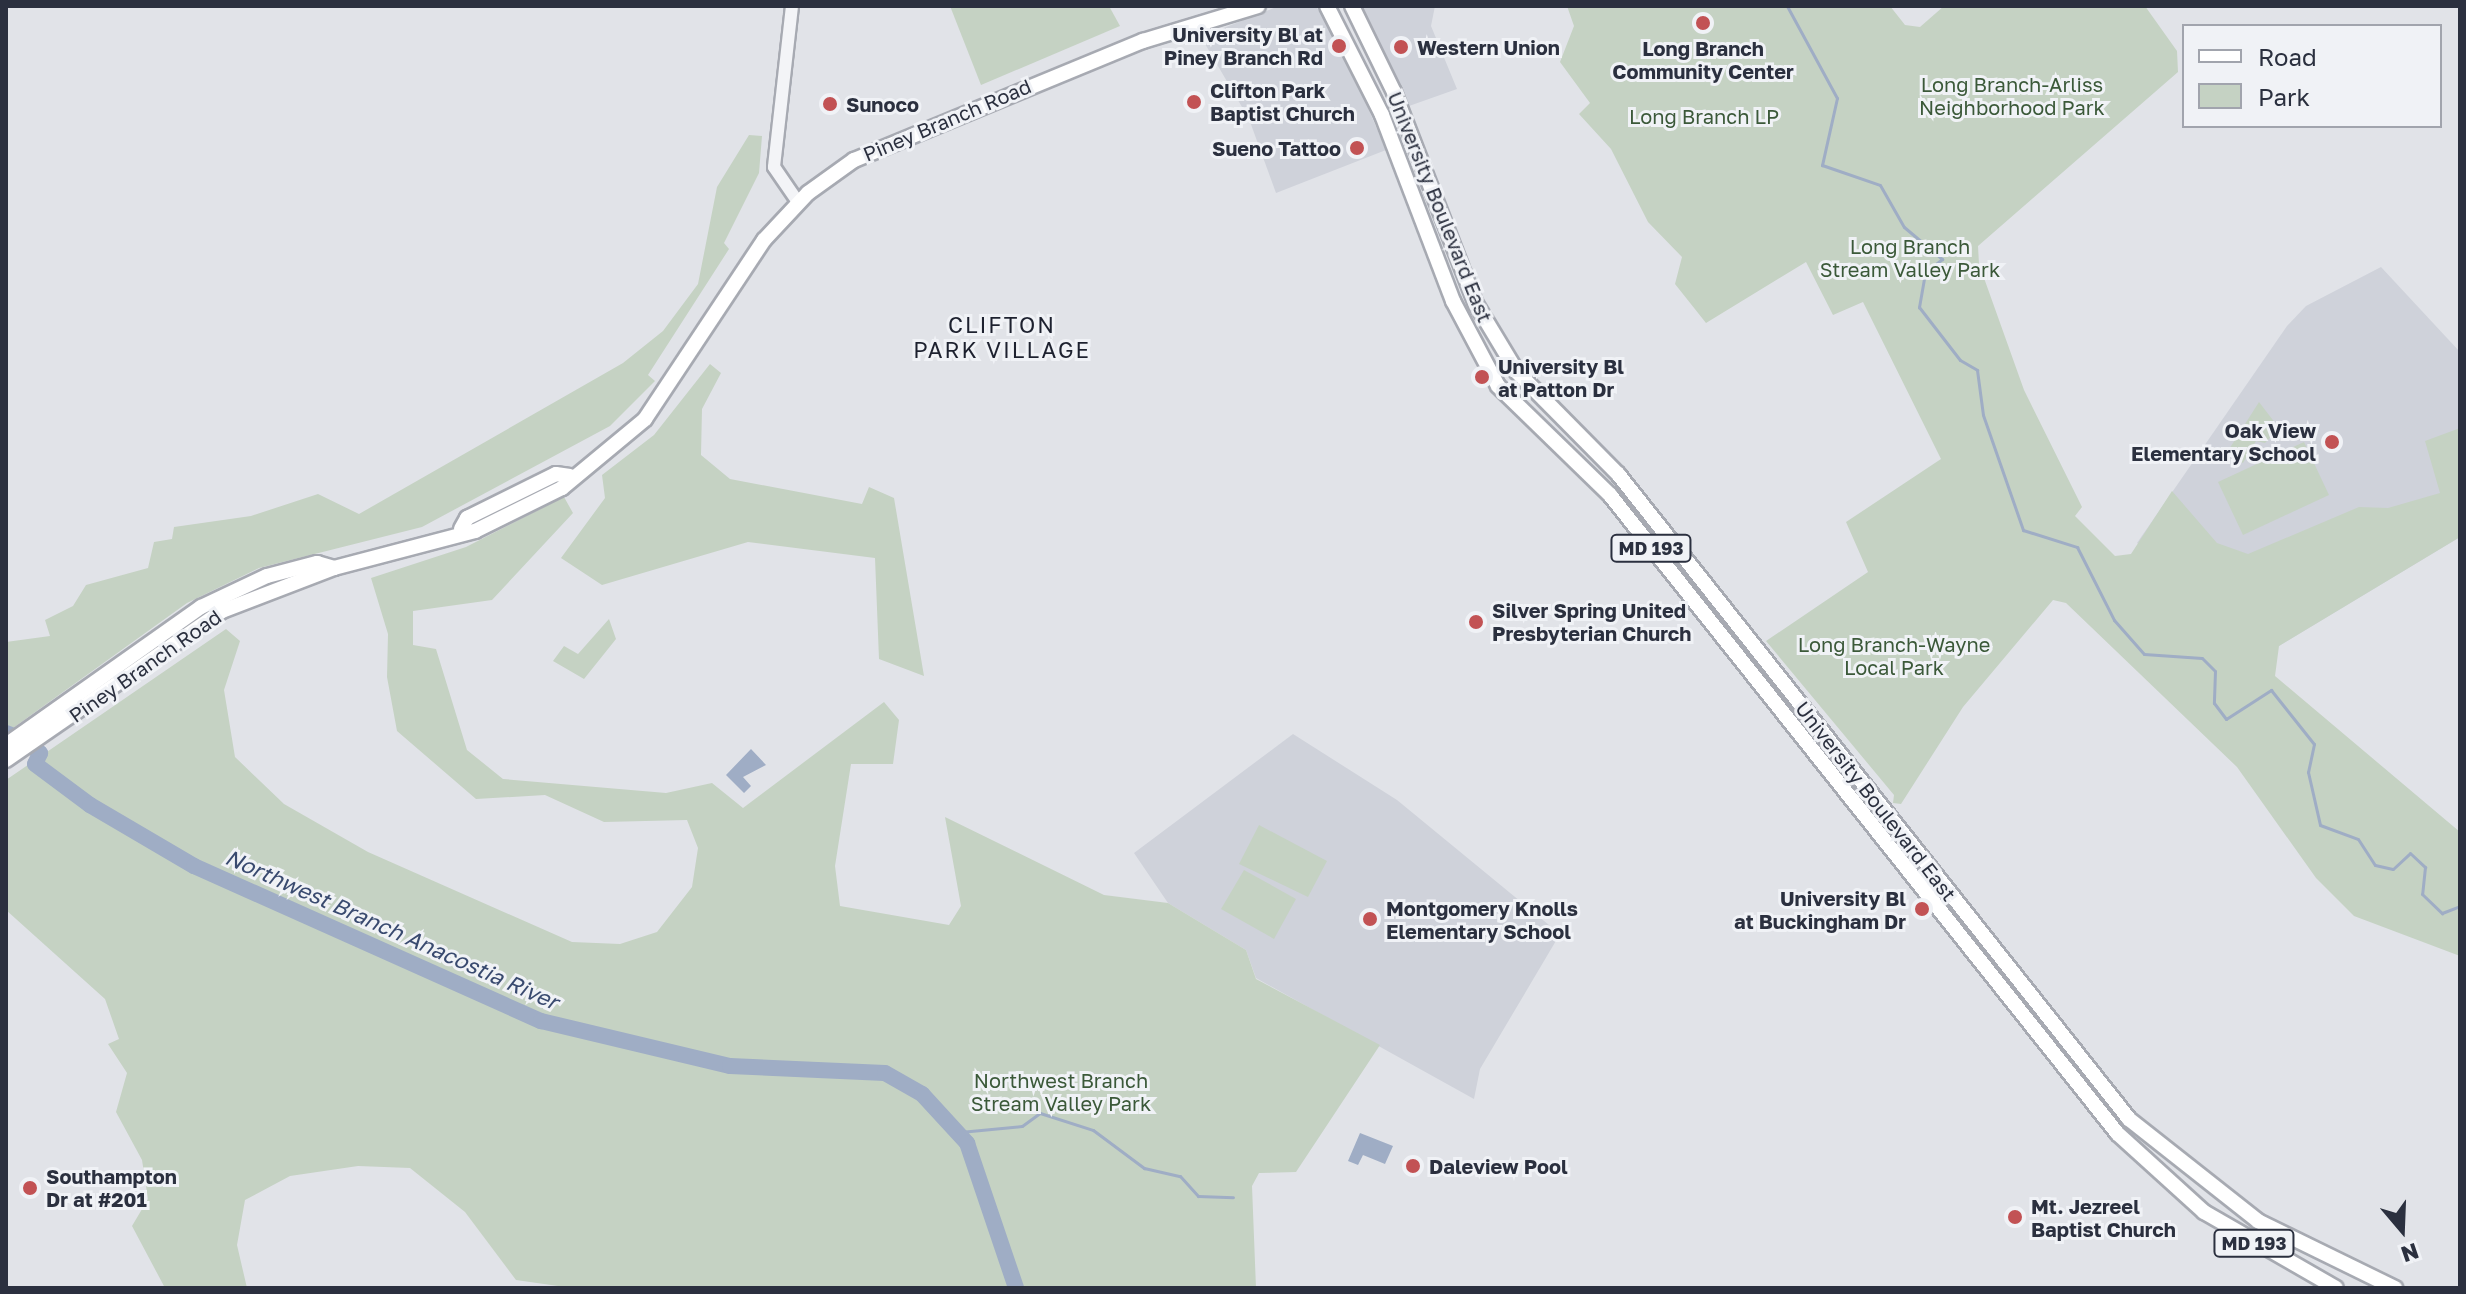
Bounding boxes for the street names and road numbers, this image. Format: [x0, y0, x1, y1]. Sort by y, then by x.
street label: Piney Branch Road [859, 74, 1035, 166]
street label: University Boulevard East [1383, 88, 1497, 326]
road number: MD 193 [1609, 534, 1693, 562]
street label: Piney Branch Road [64, 605, 226, 727]
street label: University Boulevard East [1791, 696, 1961, 906]
road number: MD 193 [2212, 1229, 2296, 1257]

